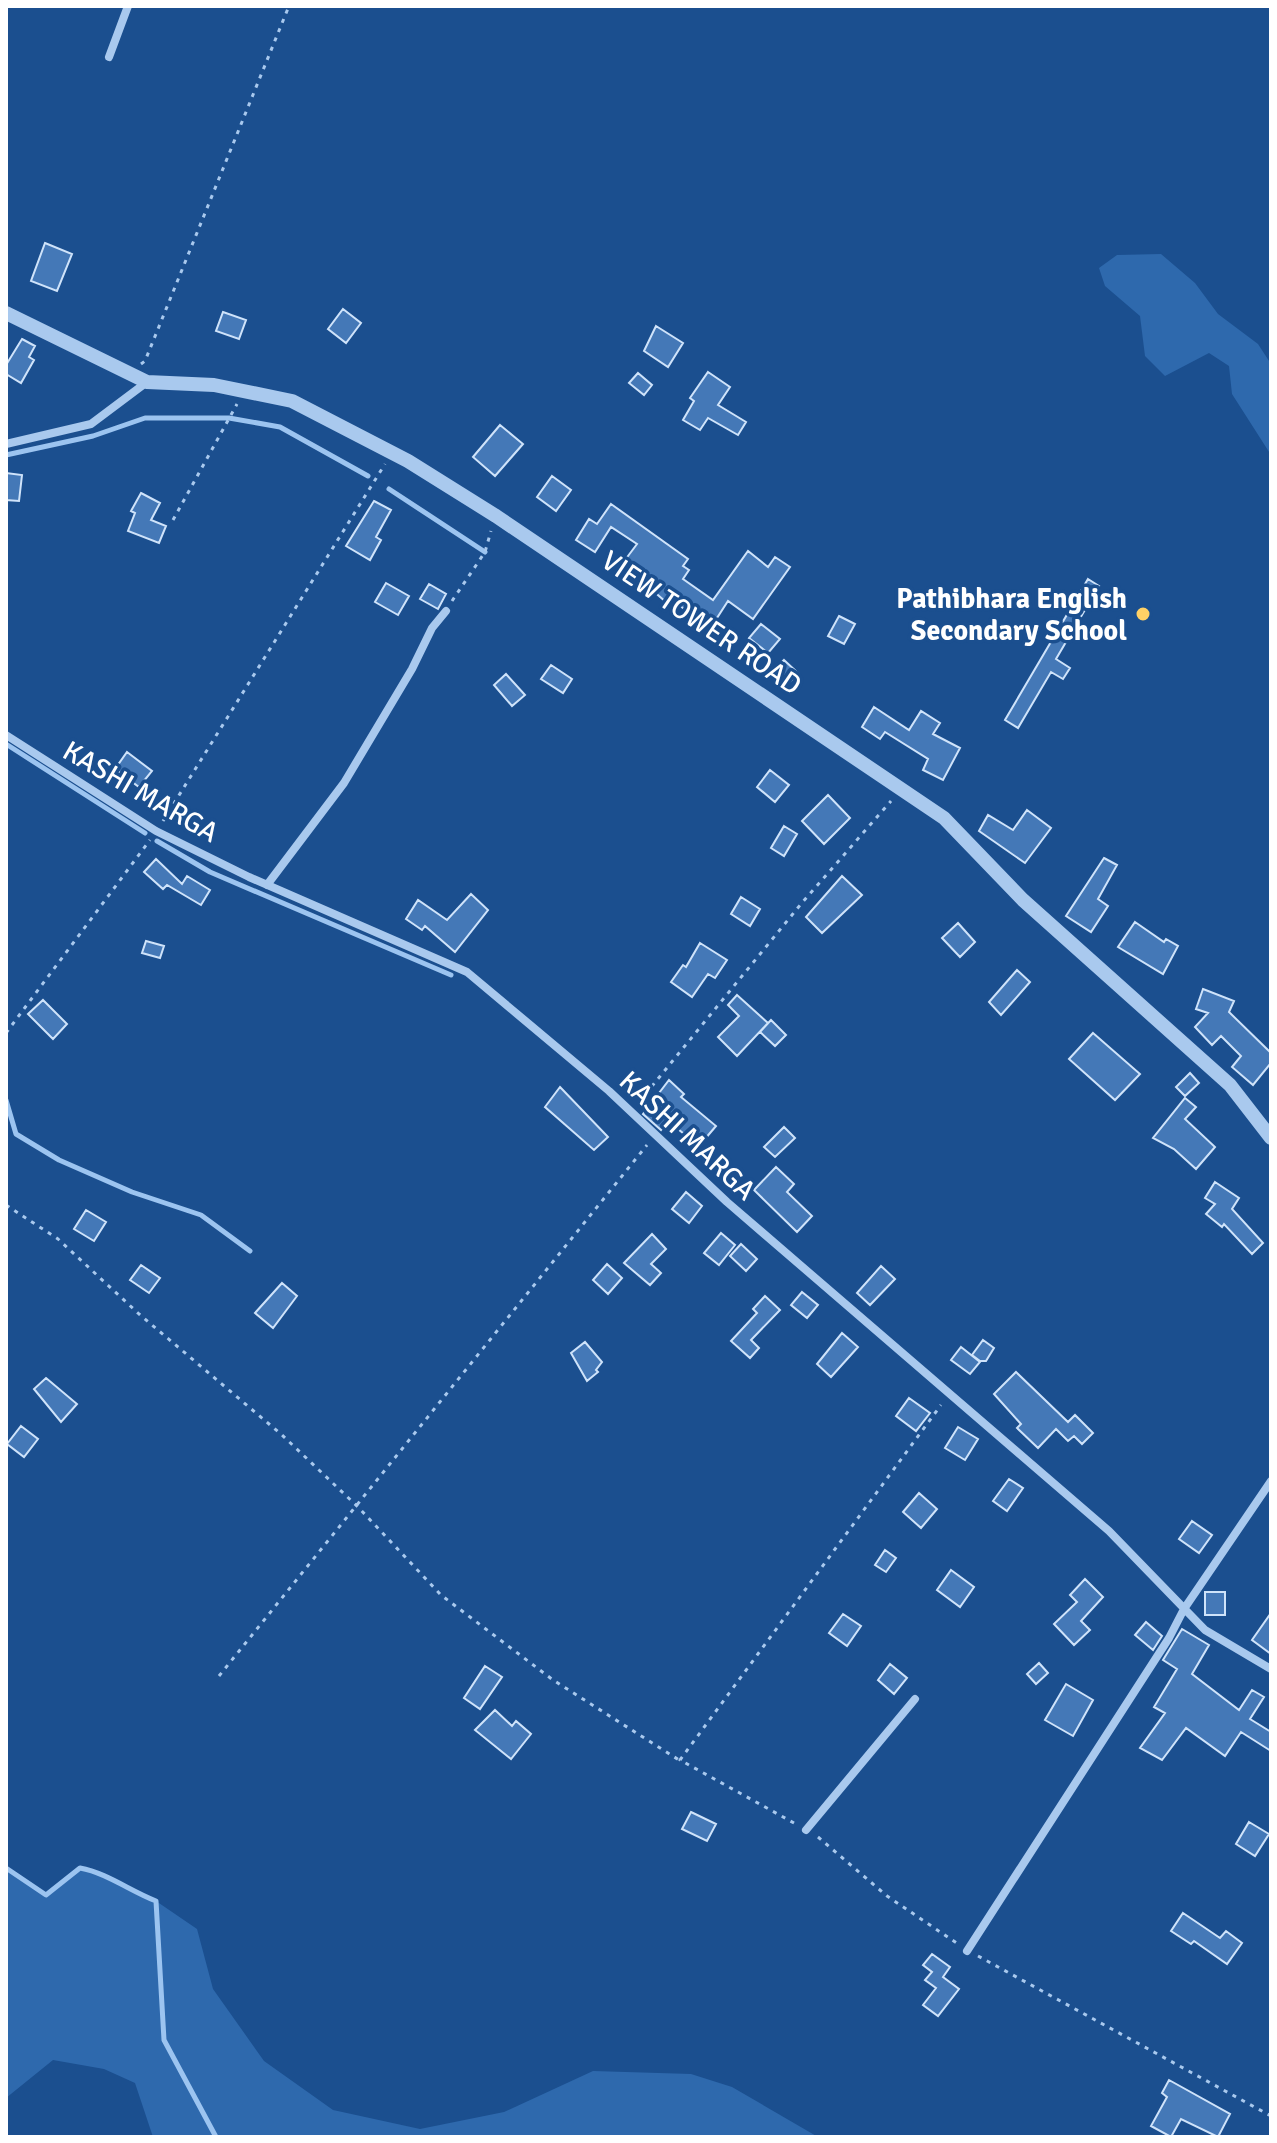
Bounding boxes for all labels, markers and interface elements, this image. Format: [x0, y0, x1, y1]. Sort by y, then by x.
street label: VIEW TOWER ROAD [595, 543, 808, 702]
place label: Pathibhara English Secondary School [896, 582, 1127, 648]
marker: Pathibhara English Secondary School [1134, 605, 1152, 623]
street label: KASHI MARGA [57, 734, 224, 850]
street label: KASHI MARGA [612, 1064, 762, 1207]

